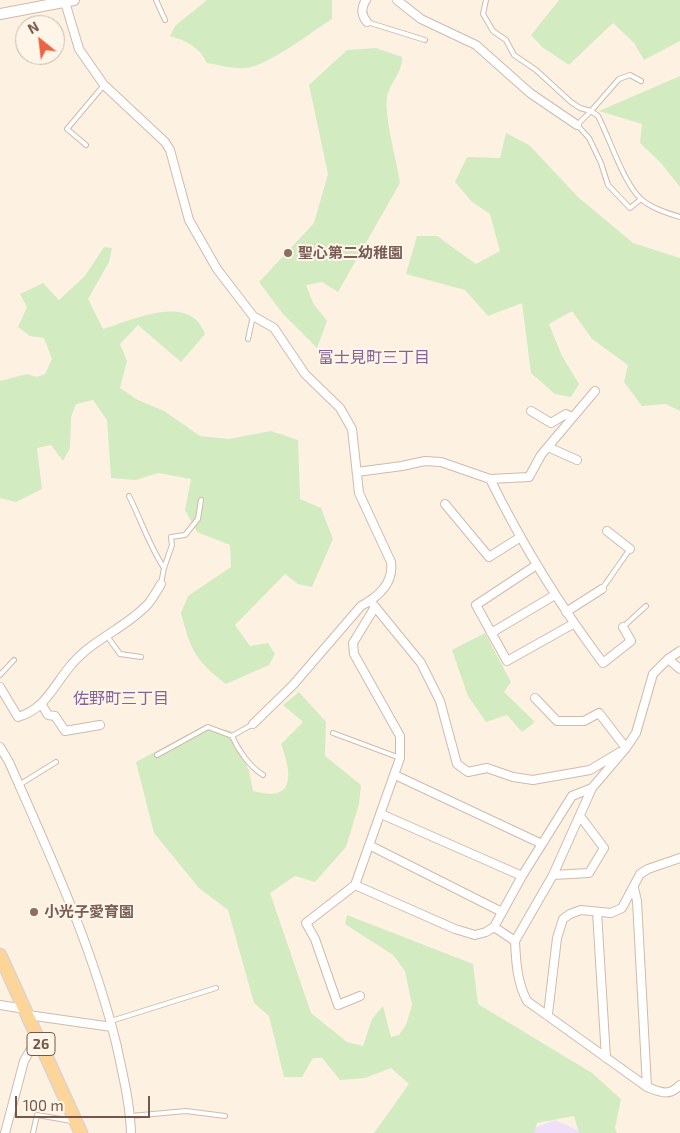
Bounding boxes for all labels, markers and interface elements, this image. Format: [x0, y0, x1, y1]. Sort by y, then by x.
north arrow [15, 15, 65, 65]
text: N [24, 17, 42, 37]
place label: 聖心第二幼稚園 [298, 244, 403, 262]
marker: 聖心第二幼稚園 [282, 247, 294, 259]
district label: 富士見町三丁目 [318, 348, 430, 368]
district label: 佐野町三丁目 [73, 689, 169, 709]
place label: 小光子愛育園 [44, 903, 134, 921]
marker: 小光子愛育園 [28, 906, 40, 918]
road number: 26 [27, 1032, 55, 1056]
scale bar [18, 1086, 152, 1118]
text: 100 m [23, 1096, 64, 1114]

